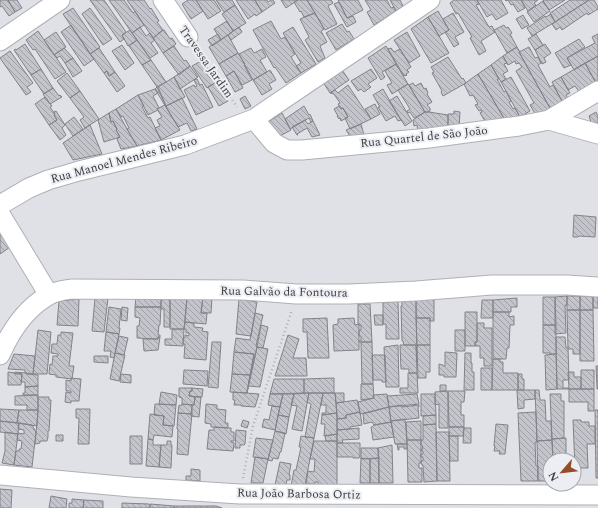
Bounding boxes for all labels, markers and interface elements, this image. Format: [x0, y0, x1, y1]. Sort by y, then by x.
street label: Travessa Jardim [174, 22, 238, 102]
street label: Rua Quartel de São João [359, 121, 489, 153]
street label: Rua Manoel Mendes Ribeiro [49, 131, 199, 189]
street label: Rua Galvão da Fontoura [220, 281, 348, 303]
north arrow [542, 452, 582, 492]
text: N [544, 468, 563, 484]
street label: Rua João Barbosa Ortiz [237, 483, 361, 505]

